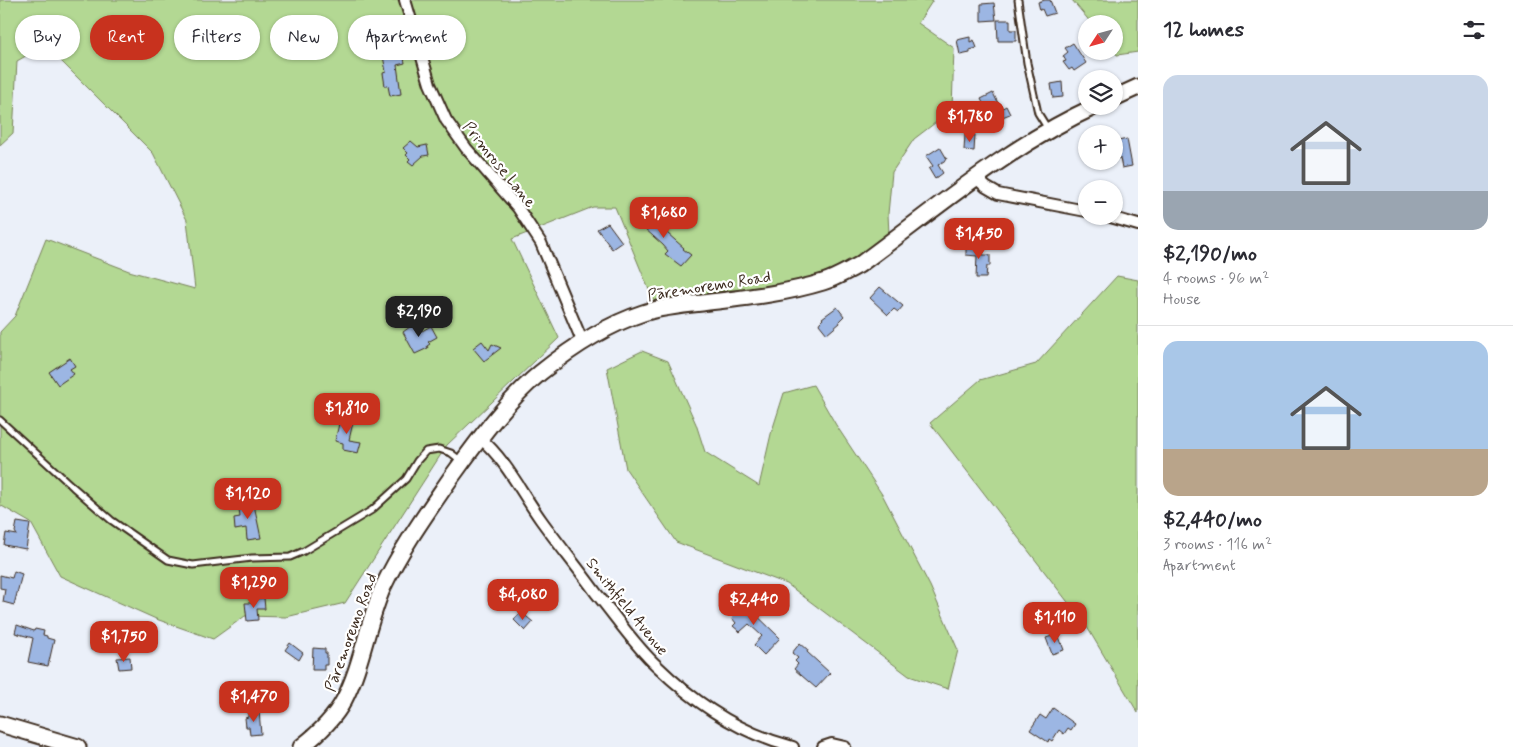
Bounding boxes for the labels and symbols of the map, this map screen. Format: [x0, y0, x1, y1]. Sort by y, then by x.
north arrow [1078, 15, 1122, 60]
pin: $1,780 [929, 100, 1011, 143]
street label: Primrose Lane [458, 117, 540, 213]
pin: $1,680 [623, 196, 705, 239]
pin: $1,450 [938, 218, 1020, 260]
street label: Pāremoremo Road [646, 266, 772, 307]
pin: $2,190 [378, 296, 460, 338]
pin: $1,810 [306, 392, 388, 435]
pin: $1,120 [207, 478, 289, 520]
street label: Smithfield Avenue [581, 554, 673, 660]
pin: $1,290 [213, 566, 295, 609]
street label: Pāremoremo Road [320, 570, 383, 695]
pin: $4,080 [482, 578, 564, 621]
pin: $2,440 [713, 584, 795, 626]
pin: $1,110 [1014, 602, 1096, 644]
pin: $1,750 [83, 620, 165, 663]
pin: $1,470 [213, 680, 295, 723]

